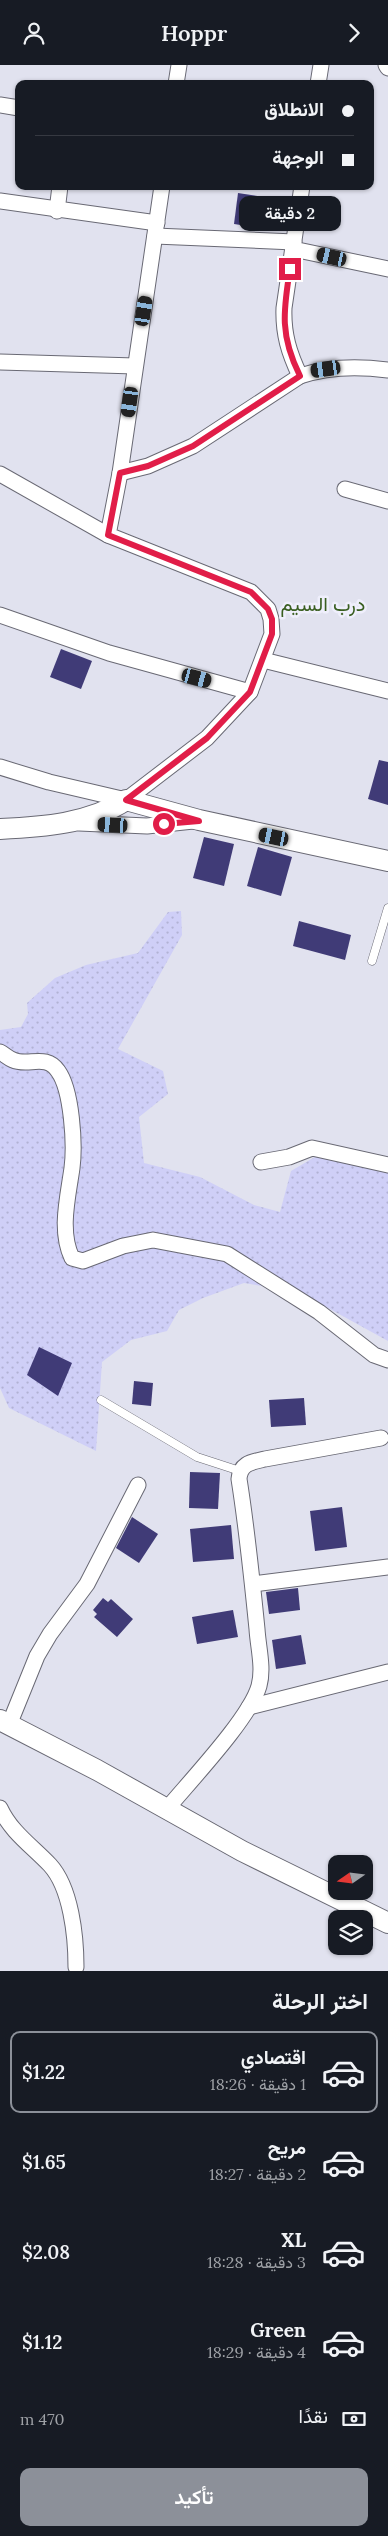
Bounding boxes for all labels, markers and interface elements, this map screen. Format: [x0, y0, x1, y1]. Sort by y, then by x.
icon: person [20, 19, 48, 47]
text: Hoppr [161, 19, 227, 47]
icon: forward [340, 19, 368, 47]
text: الانطلاق [264, 97, 324, 121]
text: الوجهة [272, 145, 324, 169]
callout: 2 دقيقة [239, 197, 341, 231]
text: 2 دقيقة [265, 203, 315, 223]
car [315, 246, 348, 268]
route end [279, 258, 301, 280]
car [134, 295, 153, 327]
car [310, 359, 341, 379]
car [120, 386, 139, 418]
district label: درب السيم [281, 591, 365, 617]
car [180, 667, 213, 689]
route start [153, 813, 175, 835]
car [97, 817, 128, 833]
car [257, 827, 290, 847]
north arrow [328, 1855, 372, 1900]
map controls [328, 1855, 373, 1955]
button: layers [328, 1910, 373, 1955]
text: اختر الرحلة [272, 1987, 368, 2015]
text: اقتصادي [241, 2045, 306, 2069]
icon: car [321, 2050, 366, 2095]
text: $1.22 [22, 2060, 65, 2084]
text: 1 دقيقة · 18:26 [210, 2074, 306, 2094]
text: مريح [268, 2135, 306, 2159]
icon: car [321, 2140, 366, 2185]
text: $1.65 [22, 2150, 66, 2174]
text: 2 دقيقة · 18:27 [209, 2164, 306, 2184]
text: XL [281, 2228, 306, 2252]
icon: car [321, 2230, 366, 2275]
text: $2.08 [22, 2240, 70, 2264]
text: 3 دقيقة · 18:28 [207, 2252, 306, 2272]
text: Green [250, 2318, 306, 2342]
icon: car [321, 2320, 366, 2365]
text: $1.12 [22, 2330, 62, 2354]
text: 4 دقيقة · 18:29 [207, 2342, 306, 2362]
text: نقدًا [299, 2404, 328, 2428]
icon: cash [340, 2405, 368, 2433]
text: 470 m [20, 2409, 65, 2429]
button: تأكيد [20, 2468, 368, 2526]

